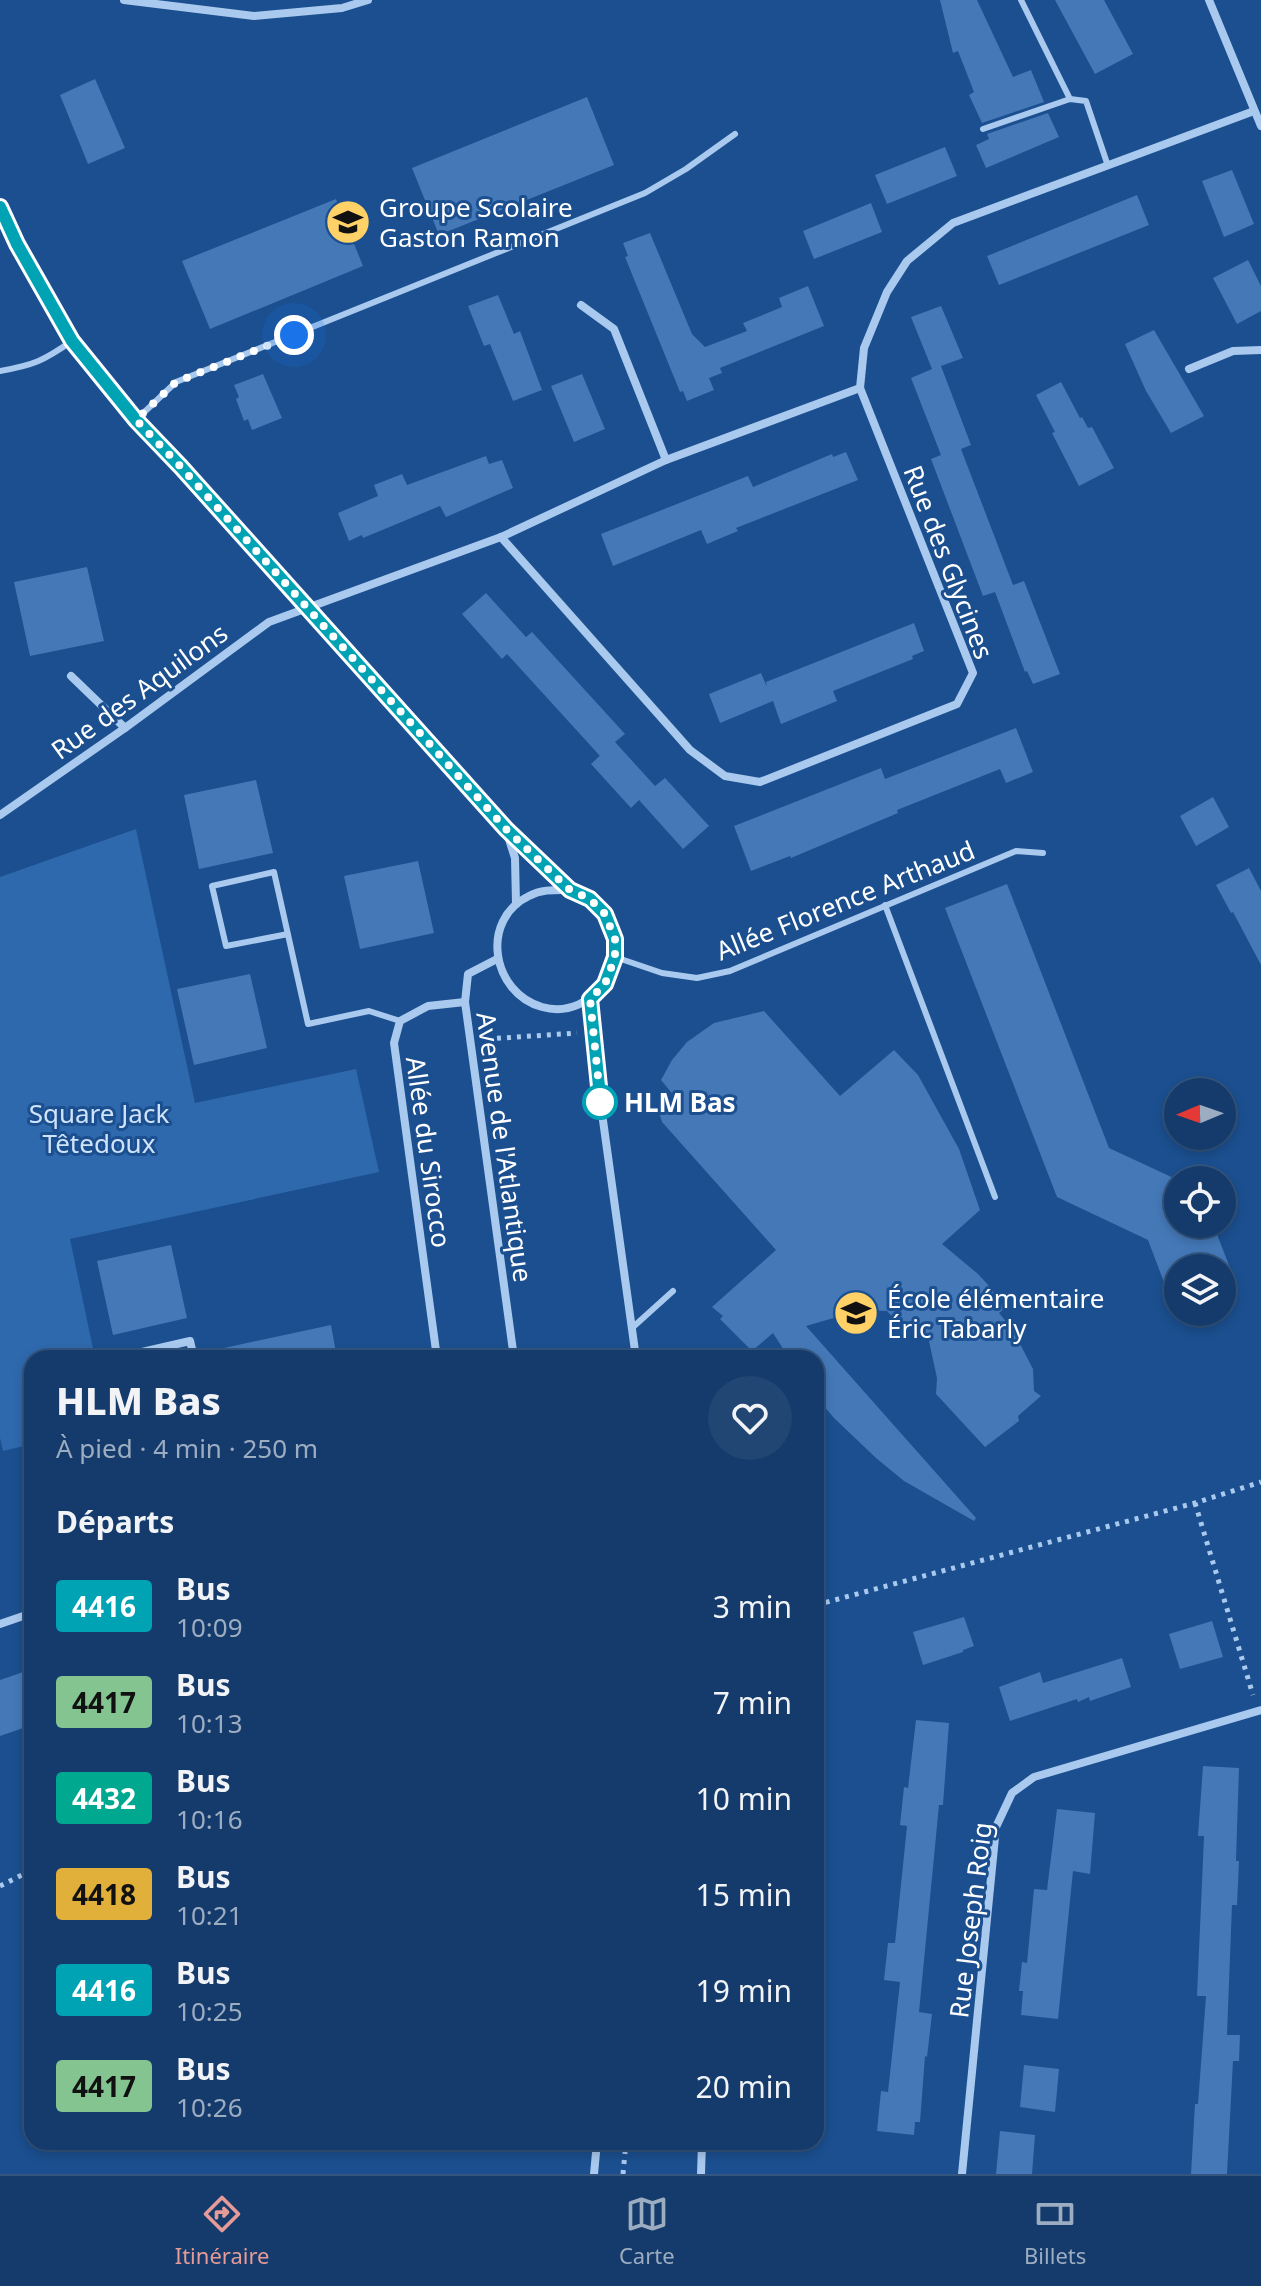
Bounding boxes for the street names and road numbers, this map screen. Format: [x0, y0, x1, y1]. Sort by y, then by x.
street label: Rue des Glycines [895, 460, 1003, 664]
street label: Rue des Aquilons [44, 615, 234, 767]
street label: Allée Florence Arthaud [710, 832, 980, 968]
street label: Avenue de l'Atlantique [468, 1010, 542, 1284]
street label: Allée du Sirocco [398, 1054, 460, 1250]
street label: Rue Joseph Roig [940, 1820, 1000, 2020]

